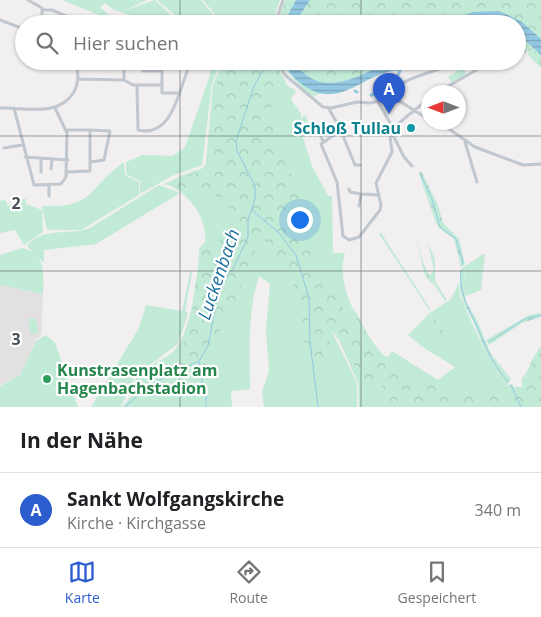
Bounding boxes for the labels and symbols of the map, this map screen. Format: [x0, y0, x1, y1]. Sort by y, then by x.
pin: A [373, 73, 405, 114]
north arrow [421, 85, 466, 130]
place label: Schloß Tullau [293, 117, 401, 139]
marker: Schloß Tullau [405, 122, 417, 134]
text: 2 [11, 192, 21, 214]
your location [287, 207, 313, 233]
water label: Luckenbach [191, 225, 245, 323]
text: 3 [11, 328, 21, 350]
place label: Kunstrasenplatz am Hagenbachstadion [57, 359, 217, 399]
marker: Kunstrasenplatz am Hagenbachstadion [41, 373, 53, 385]

